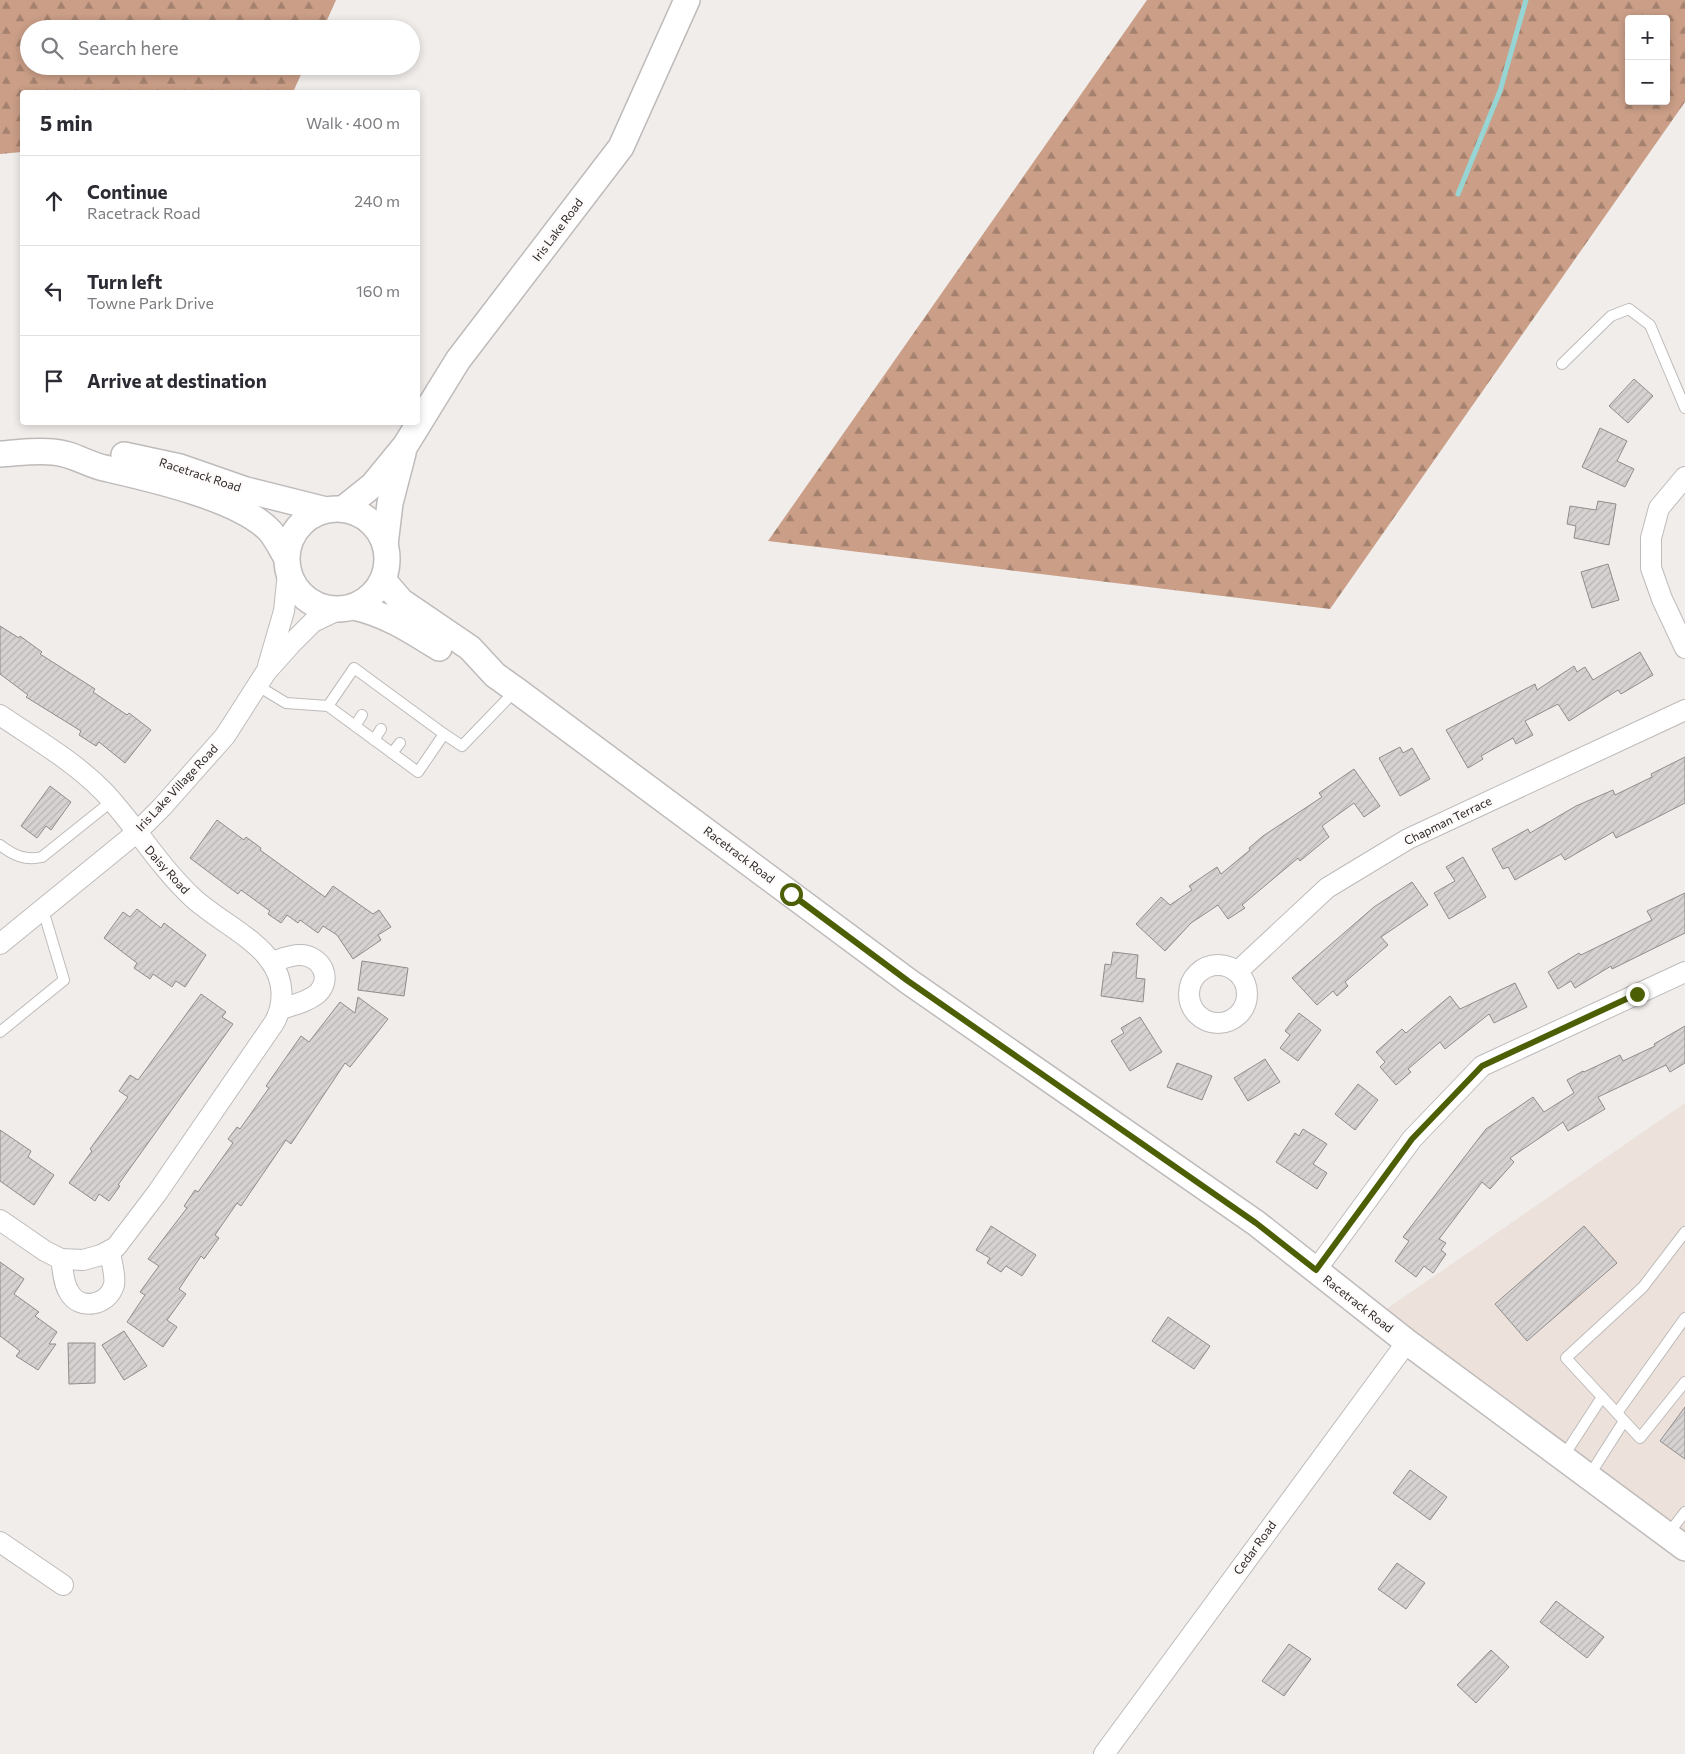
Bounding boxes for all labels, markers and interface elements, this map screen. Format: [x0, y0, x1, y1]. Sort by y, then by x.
map controls [1625, 15, 1670, 105]
button: + [1625, 15, 1670, 60]
search box [20, 20, 420, 75]
icon: search [38, 34, 66, 62]
text: Search here [78, 36, 178, 59]
button: − [1625, 60, 1670, 105]
text: 5 min [40, 110, 93, 135]
text: Walk · 400 m [306, 113, 400, 132]
text: Continue [87, 180, 167, 203]
icon: ahead [40, 187, 68, 215]
text: 240 m [354, 191, 400, 210]
street label: Iris Lake Road [529, 195, 585, 264]
text: Racetrack Road [87, 203, 200, 222]
text: Turn left [87, 270, 162, 293]
icon: left [40, 277, 68, 305]
text: 160 m [356, 281, 400, 300]
text: Towne Park Drive [87, 293, 214, 312]
icon: arrive [40, 367, 68, 395]
text: Arrive at destination [87, 369, 267, 392]
street label: Racetrack Road [158, 454, 243, 494]
street label: Iris Lake Village Road [132, 741, 220, 834]
street label: Chapman Terrace [1402, 793, 1494, 847]
street label: Racetrack Road [701, 823, 778, 885]
street label: Daisy Road [142, 842, 193, 896]
route start [780, 883, 803, 906]
route end [1626, 983, 1649, 1006]
street label: Racetrack Road [1321, 1272, 1397, 1335]
street label: Cedar Road [1230, 1518, 1278, 1577]

